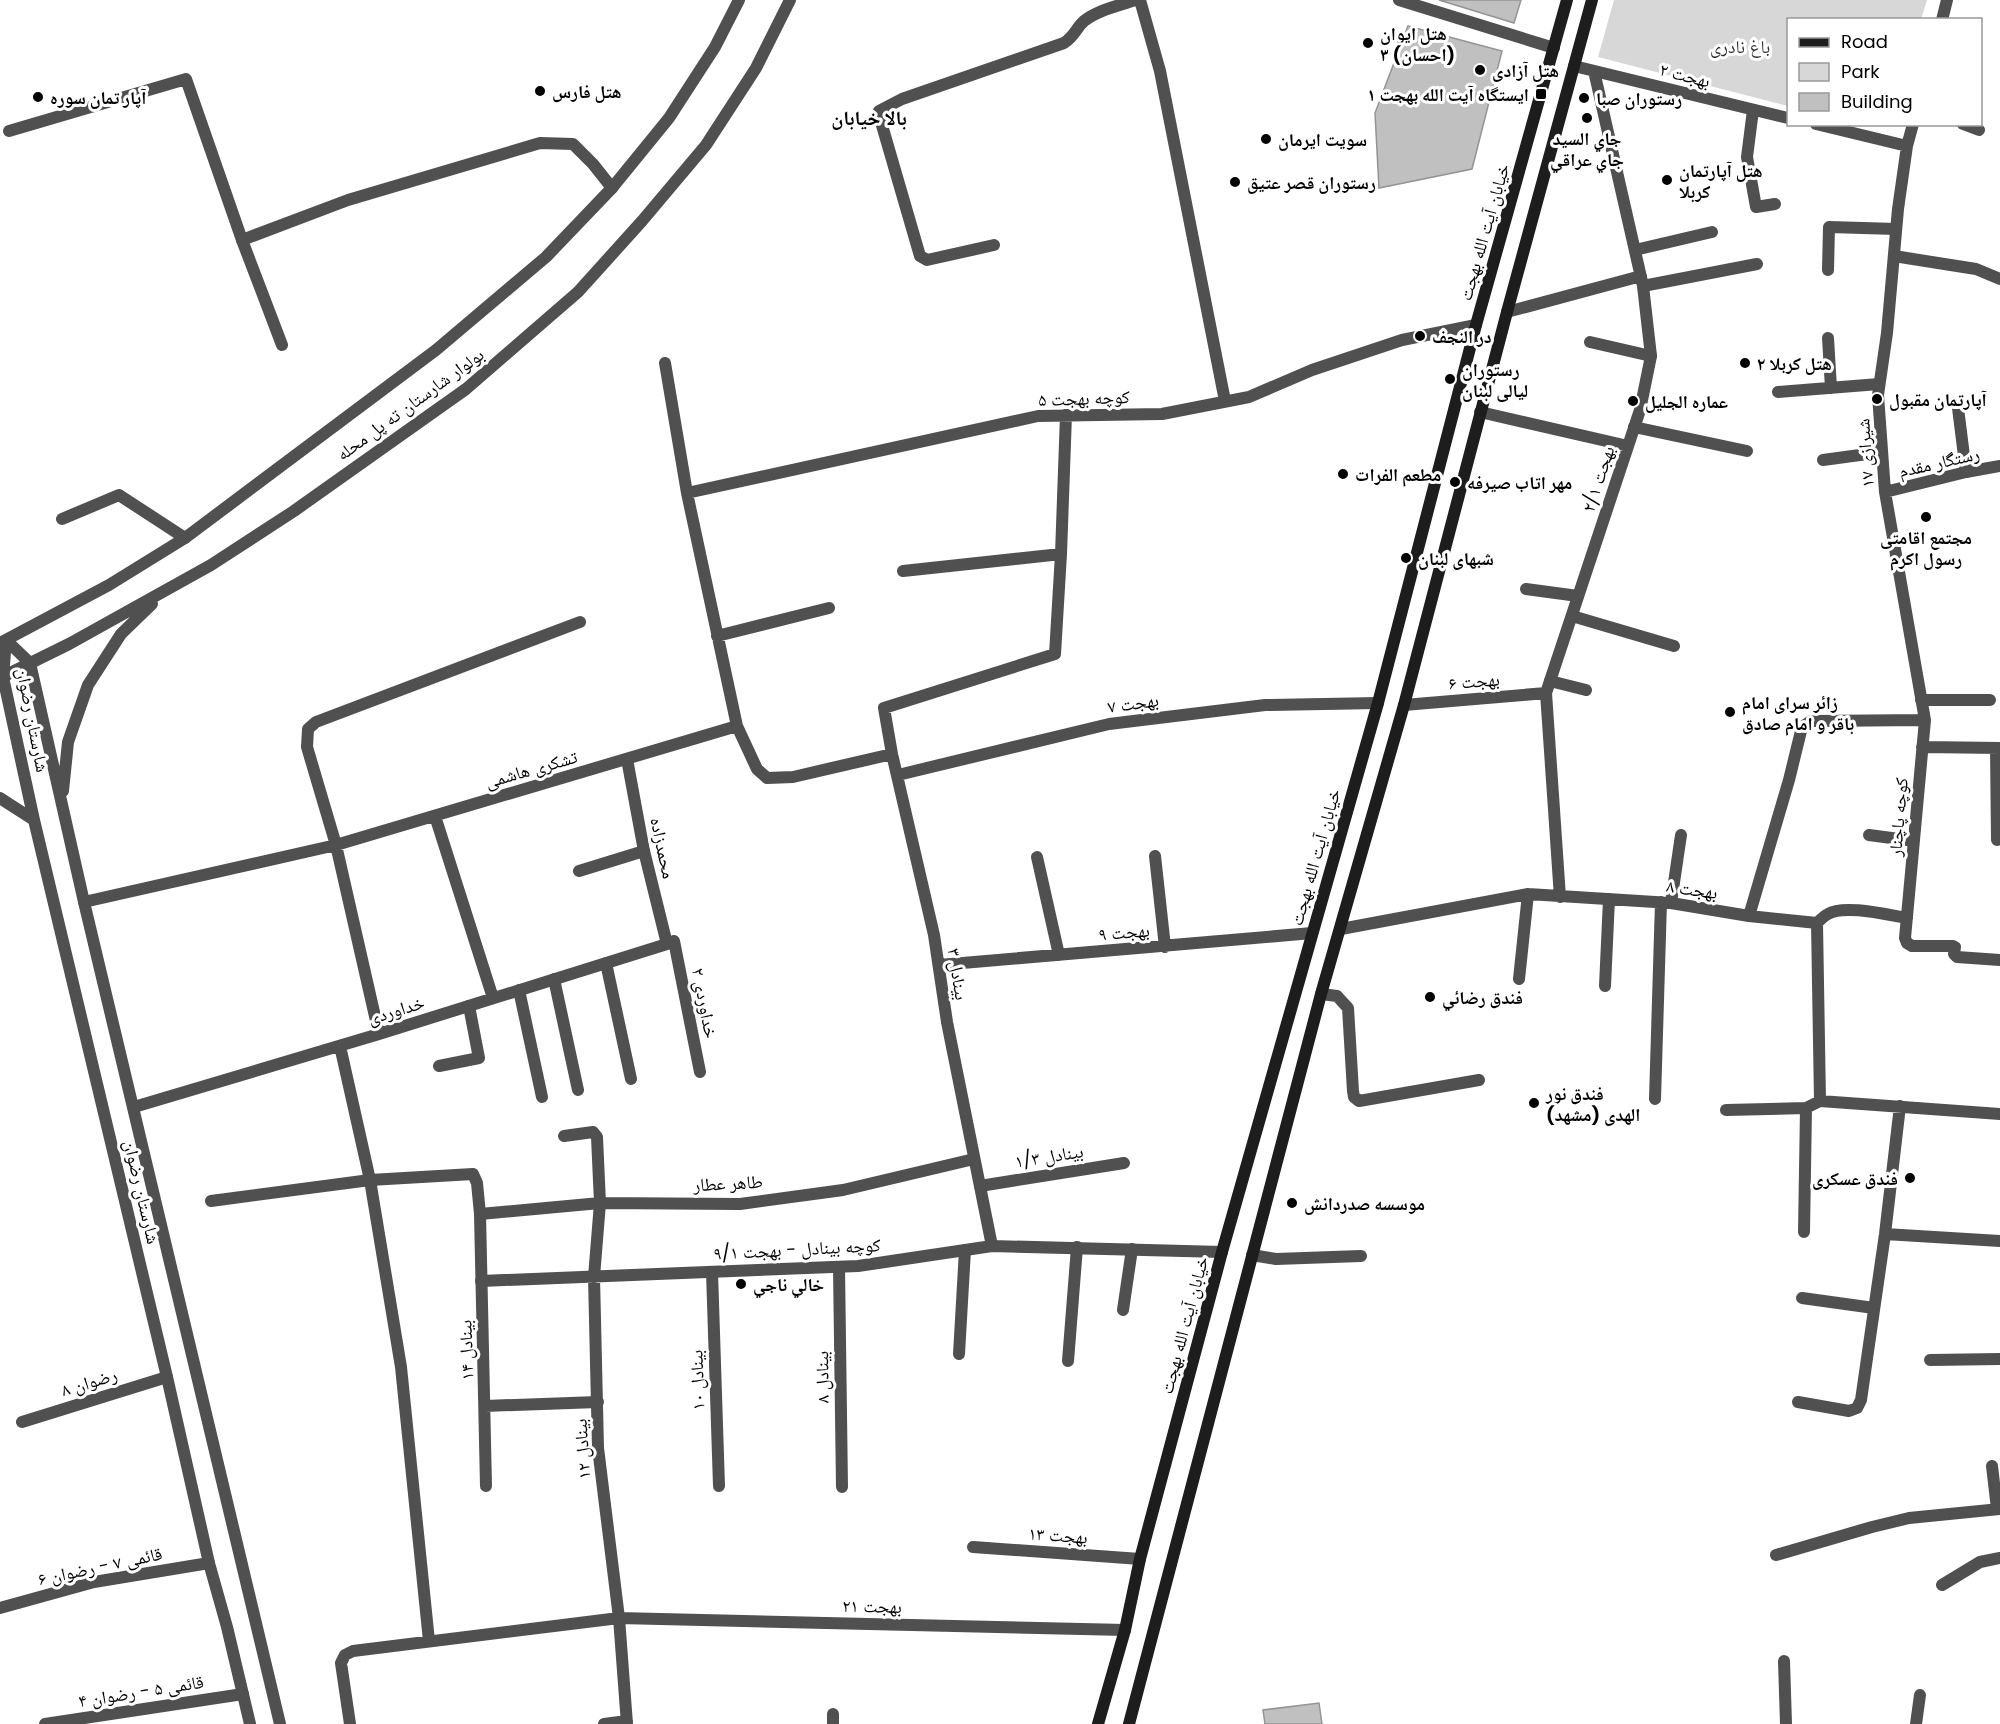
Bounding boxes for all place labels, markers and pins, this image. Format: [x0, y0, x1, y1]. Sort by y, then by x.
place label: هتل ایوان ۳ (احسان) [1380, 21, 1455, 67]
marker: هتل ایوان ۳ (احسان) [1361, 36, 1375, 50]
place label: هتل آزادی [1492, 58, 1559, 83]
marker: هتل آزادی [1473, 63, 1487, 77]
place label: هتل فارس [552, 79, 621, 104]
place label: ایستگاه آیت الله بهجت ۱ [1367, 82, 1529, 107]
marker: هتل فارس [533, 84, 547, 98]
place label: آپار تمان سوره [50, 85, 146, 110]
place label: رستوران صبا [1596, 86, 1682, 111]
marker: ایستگاه آیت الله بهجت ۱ [1534, 87, 1548, 101]
marker: آپار تمان سوره [31, 90, 45, 104]
marker: رستوران صبا [1577, 91, 1591, 105]
marker: جاي السيد جاي عراقي [1580, 111, 1594, 125]
place label: جاي السيد جاي عراقي [1550, 126, 1624, 174]
place label: سویت ایرمان [1278, 127, 1367, 152]
marker: سویت ایرمان [1259, 132, 1273, 146]
place label: هتل آپارتمان کربلا [1679, 158, 1763, 204]
place label: رستوران قصر عتیق [1247, 170, 1376, 195]
marker: هتل آپارتمان کربلا [1660, 173, 1674, 187]
marker: رستوران قصر عتیق [1228, 175, 1242, 189]
place label: در النجف [1432, 324, 1492, 349]
marker: در النجف [1413, 329, 1427, 343]
place label: هتل کربلا ۲ [1757, 351, 1832, 376]
marker: هتل کربلا ۲ [1738, 356, 1752, 370]
place label: رستوران لیالی لبنان [1462, 357, 1528, 403]
marker: رستوران لیالی لبنان [1443, 372, 1457, 386]
place label: آپارتمان مقبول [1889, 387, 1987, 412]
place label: عماره الجلیل [1645, 389, 1728, 414]
marker: آپارتمان مقبول [1870, 392, 1884, 406]
marker: عماره الجلیل [1626, 394, 1640, 408]
place label: مطعم الفرات [1355, 462, 1441, 487]
marker: مطعم الفرات [1336, 467, 1350, 481]
place label: مهر اتاب صيرفه [1467, 470, 1572, 495]
marker: مهر اتاب صيرفه [1448, 475, 1462, 489]
marker: مجتمع اقامتی رسول اکرم [1919, 510, 1933, 524]
place label: مجتمع اقامتی رسول اکرم [1880, 525, 1972, 571]
place label: شبهای لبنان [1418, 546, 1494, 571]
marker: شبهای لبنان [1399, 551, 1413, 565]
place label: زائر سرای امام باقر و امام صادق [1742, 690, 1854, 736]
marker: زائر سرای امام باقر و امام صادق [1723, 705, 1737, 719]
place label: فندق رضائي [1442, 985, 1523, 1012]
marker: فندق رضائي [1423, 990, 1437, 1004]
place label: فندق نور الهدى (مشهد) [1545, 1081, 1640, 1127]
marker: فندق نور الهدى (مشهد) [1527, 1096, 1541, 1110]
place label: فندق عسکری [1812, 1166, 1898, 1191]
marker: فندق عسکری [1903, 1171, 1917, 1185]
place label: موسسه صدردانش [1304, 1191, 1425, 1216]
marker: موسسه صدردانش [1285, 1196, 1299, 1210]
place label: خالي ناجي [753, 1272, 825, 1299]
marker: خالي ناجي [734, 1277, 748, 1291]

